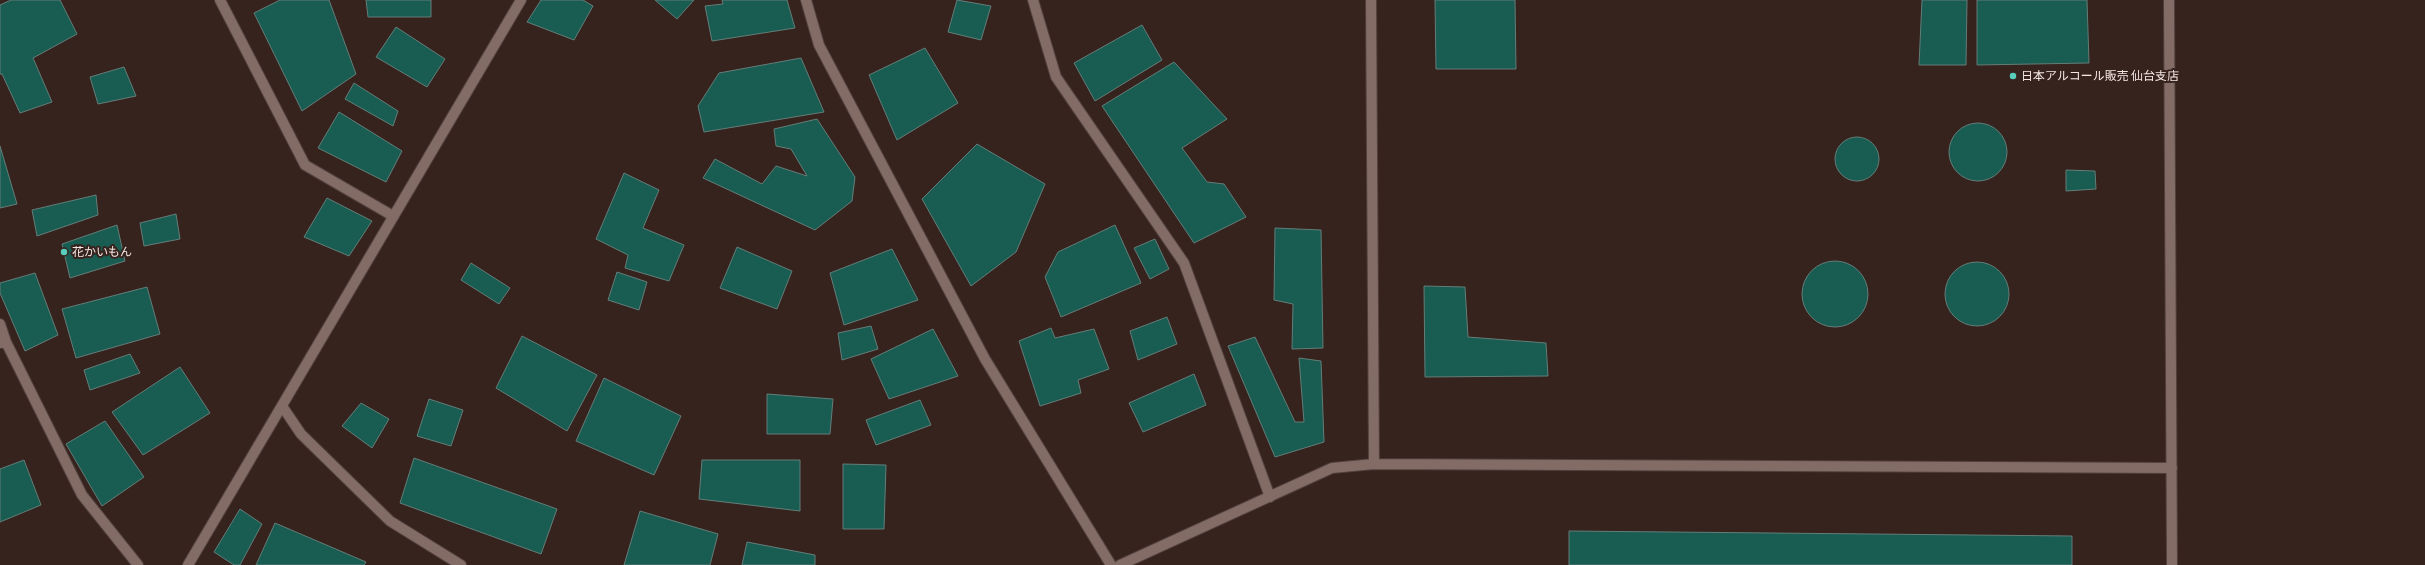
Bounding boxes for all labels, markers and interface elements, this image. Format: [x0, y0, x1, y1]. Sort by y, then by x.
place label: 日本アルコール販売 仙台支店 [2021, 68, 2179, 85]
marker: 日本アルコール販売 仙台支店 [2008, 71, 2018, 81]
place label: 花かいもん [72, 244, 132, 261]
marker: 花かいもん [59, 247, 69, 257]

